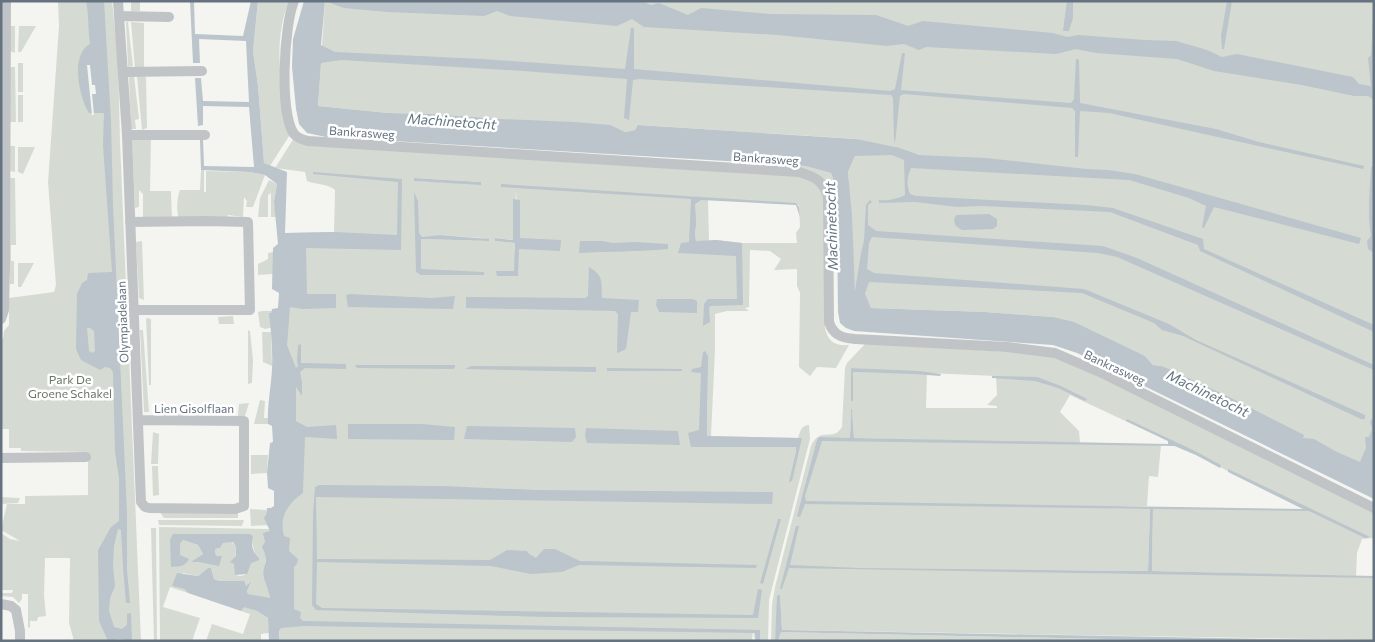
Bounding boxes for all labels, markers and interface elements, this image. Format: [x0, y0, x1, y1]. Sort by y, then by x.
water label: Machinetocht [407, 109, 497, 133]
street label: Bankrasweg [329, 123, 396, 141]
street label: Bankrasweg [733, 149, 800, 167]
water label: Machinetocht [821, 181, 841, 271]
street label: Olympiadelaan [114, 281, 130, 363]
street label: Bankrasweg [1082, 347, 1148, 387]
water label: Machinetocht [1164, 366, 1252, 420]
park label: Park De Groene Schakel [28, 372, 112, 400]
street label: Lien Gisolflaan [154, 401, 234, 415]

